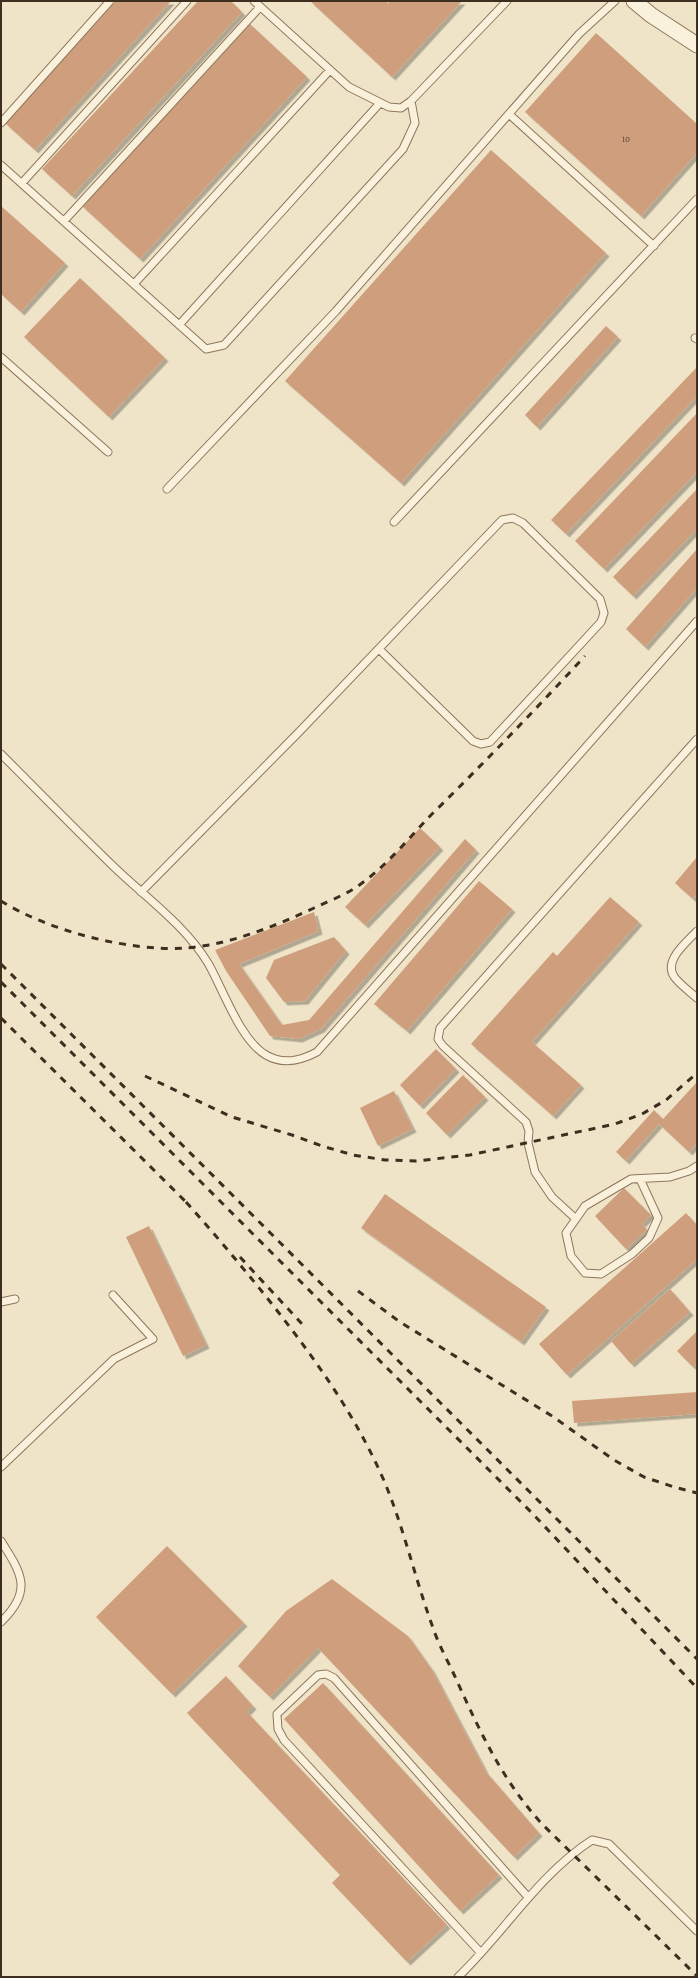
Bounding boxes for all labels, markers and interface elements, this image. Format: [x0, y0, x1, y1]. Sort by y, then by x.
house number: 10 [622, 134, 630, 144]

